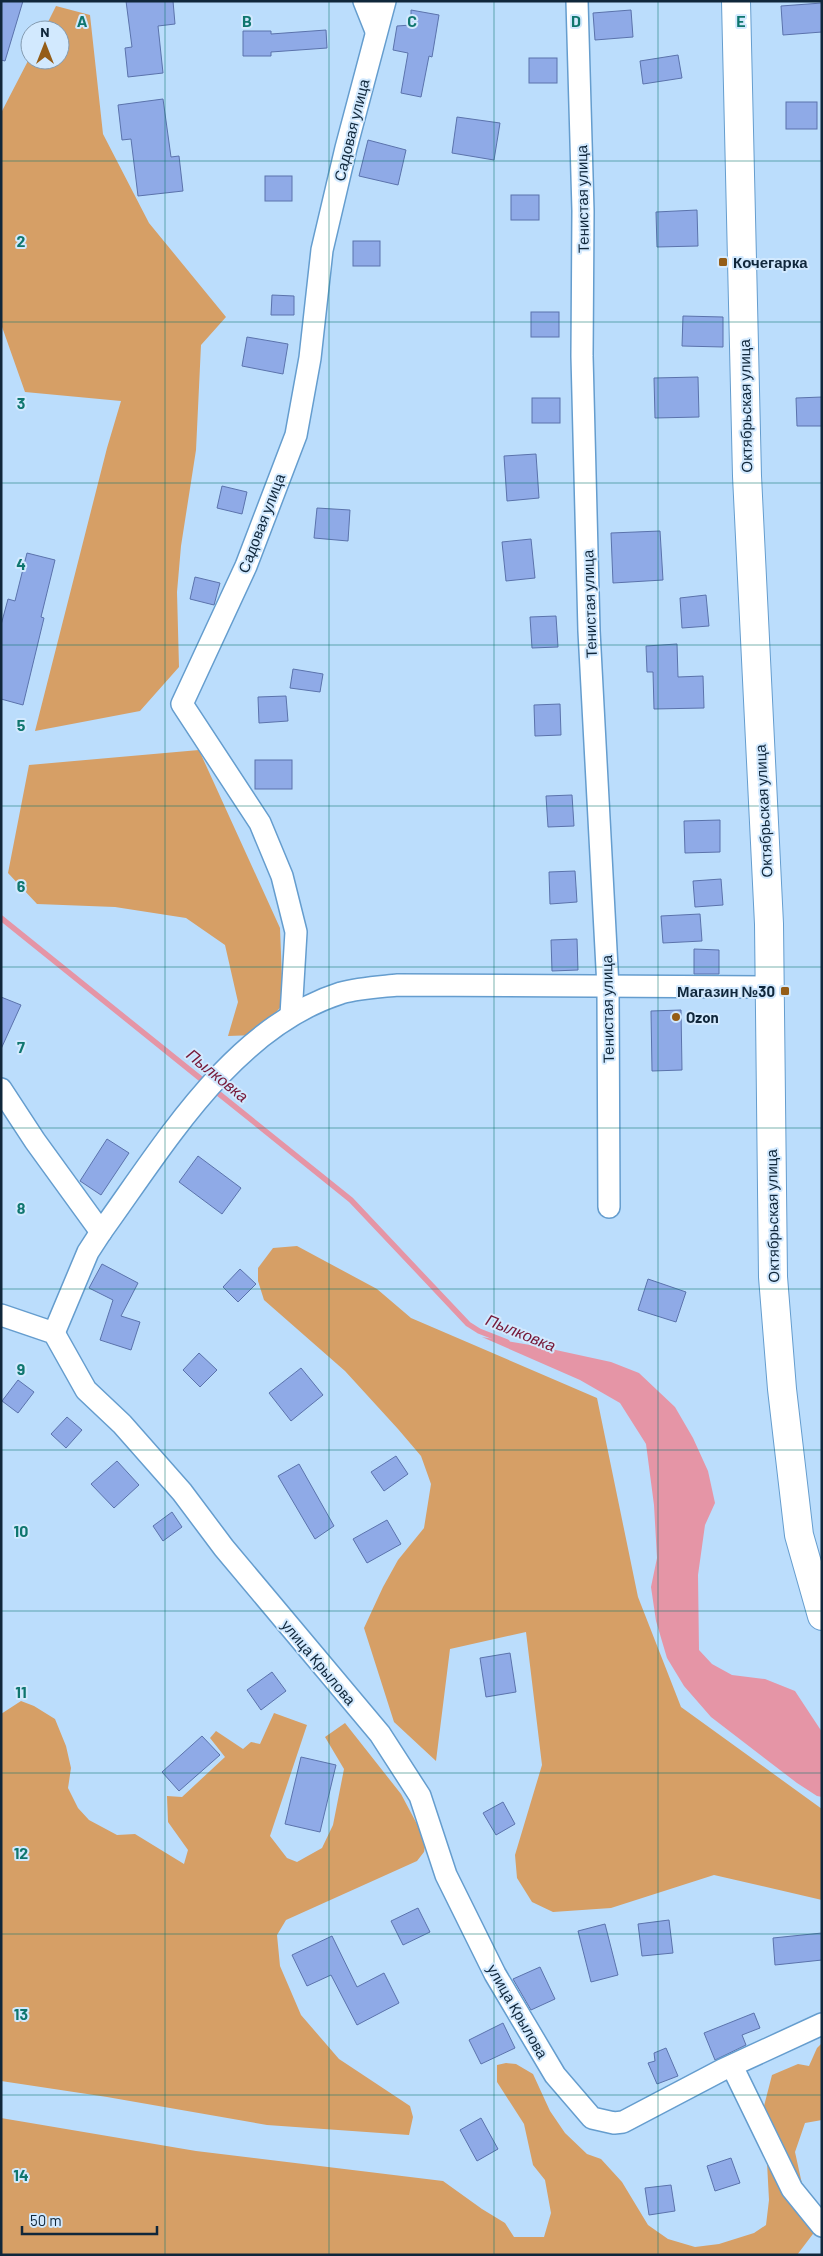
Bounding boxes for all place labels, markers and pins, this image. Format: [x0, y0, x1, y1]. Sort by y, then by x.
place label: Кочегарка [733, 253, 808, 271]
marker: Кочегарка [717, 256, 729, 268]
place label: Магазин №30 [677, 982, 775, 1000]
marker: Магазин №30 [779, 985, 791, 997]
place label: Ozon [686, 1008, 719, 1026]
marker: Ozon [670, 1011, 682, 1023]

